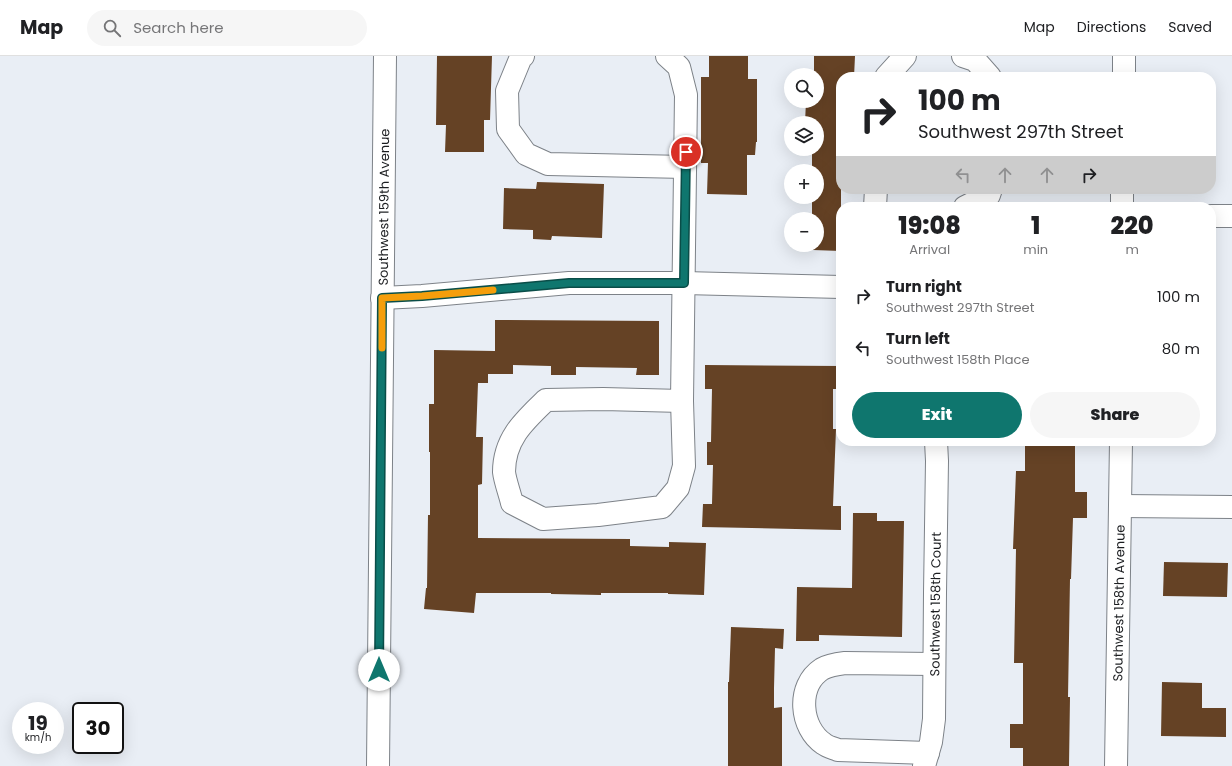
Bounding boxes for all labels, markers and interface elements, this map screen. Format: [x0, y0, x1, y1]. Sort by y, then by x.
search box [87, 10, 367, 46]
text: Map [20, 14, 63, 41]
icon: search [101, 17, 123, 39]
text: Search here [133, 17, 224, 38]
text: Map [1024, 17, 1055, 37]
text: Directions [1077, 17, 1146, 37]
text: Saved [1168, 17, 1212, 37]
map controls [784, 68, 824, 252]
button: search [784, 68, 824, 108]
text: 100 m [918, 81, 1001, 120]
icon: right [852, 88, 904, 140]
button: layers [784, 116, 824, 156]
text: Southwest 297th Street [918, 119, 1123, 144]
street label: Southwest 159th Avenue [373, 128, 394, 286]
pin [669, 135, 703, 169]
icon: arrive [675, 141, 697, 163]
button: + [784, 164, 824, 204]
icon: left [952, 164, 974, 186]
icon: ahead [994, 164, 1016, 186]
icon: ahead [1036, 164, 1058, 186]
icon: right [1078, 164, 1100, 186]
text: 19:08 [898, 209, 961, 242]
text: 1 [1031, 209, 1040, 242]
text: 220 [1111, 209, 1154, 242]
button: − [784, 212, 824, 252]
text: Arrival [909, 240, 950, 259]
text: min [1023, 240, 1048, 259]
text: m [1125, 240, 1139, 259]
text: Turn right [886, 276, 962, 297]
icon: right [852, 285, 874, 307]
text: 100 m [1157, 286, 1200, 307]
text: Southwest 297th Street [886, 298, 1034, 317]
text: Turn left [886, 328, 950, 349]
icon: left [852, 337, 874, 359]
text: 80 m [1162, 338, 1200, 359]
text: Southwest 158th Place [886, 350, 1030, 369]
button: Exit [852, 392, 1022, 438]
button: Share [1030, 392, 1200, 438]
street label: Southwest 158th Avenue [1108, 524, 1129, 682]
street label: Southwest 158th Court [925, 532, 945, 677]
position arrow [358, 649, 400, 691]
speed limit sign: 30 [72, 702, 124, 754]
text: 19 [28, 709, 48, 737]
text: km/h [25, 730, 51, 745]

